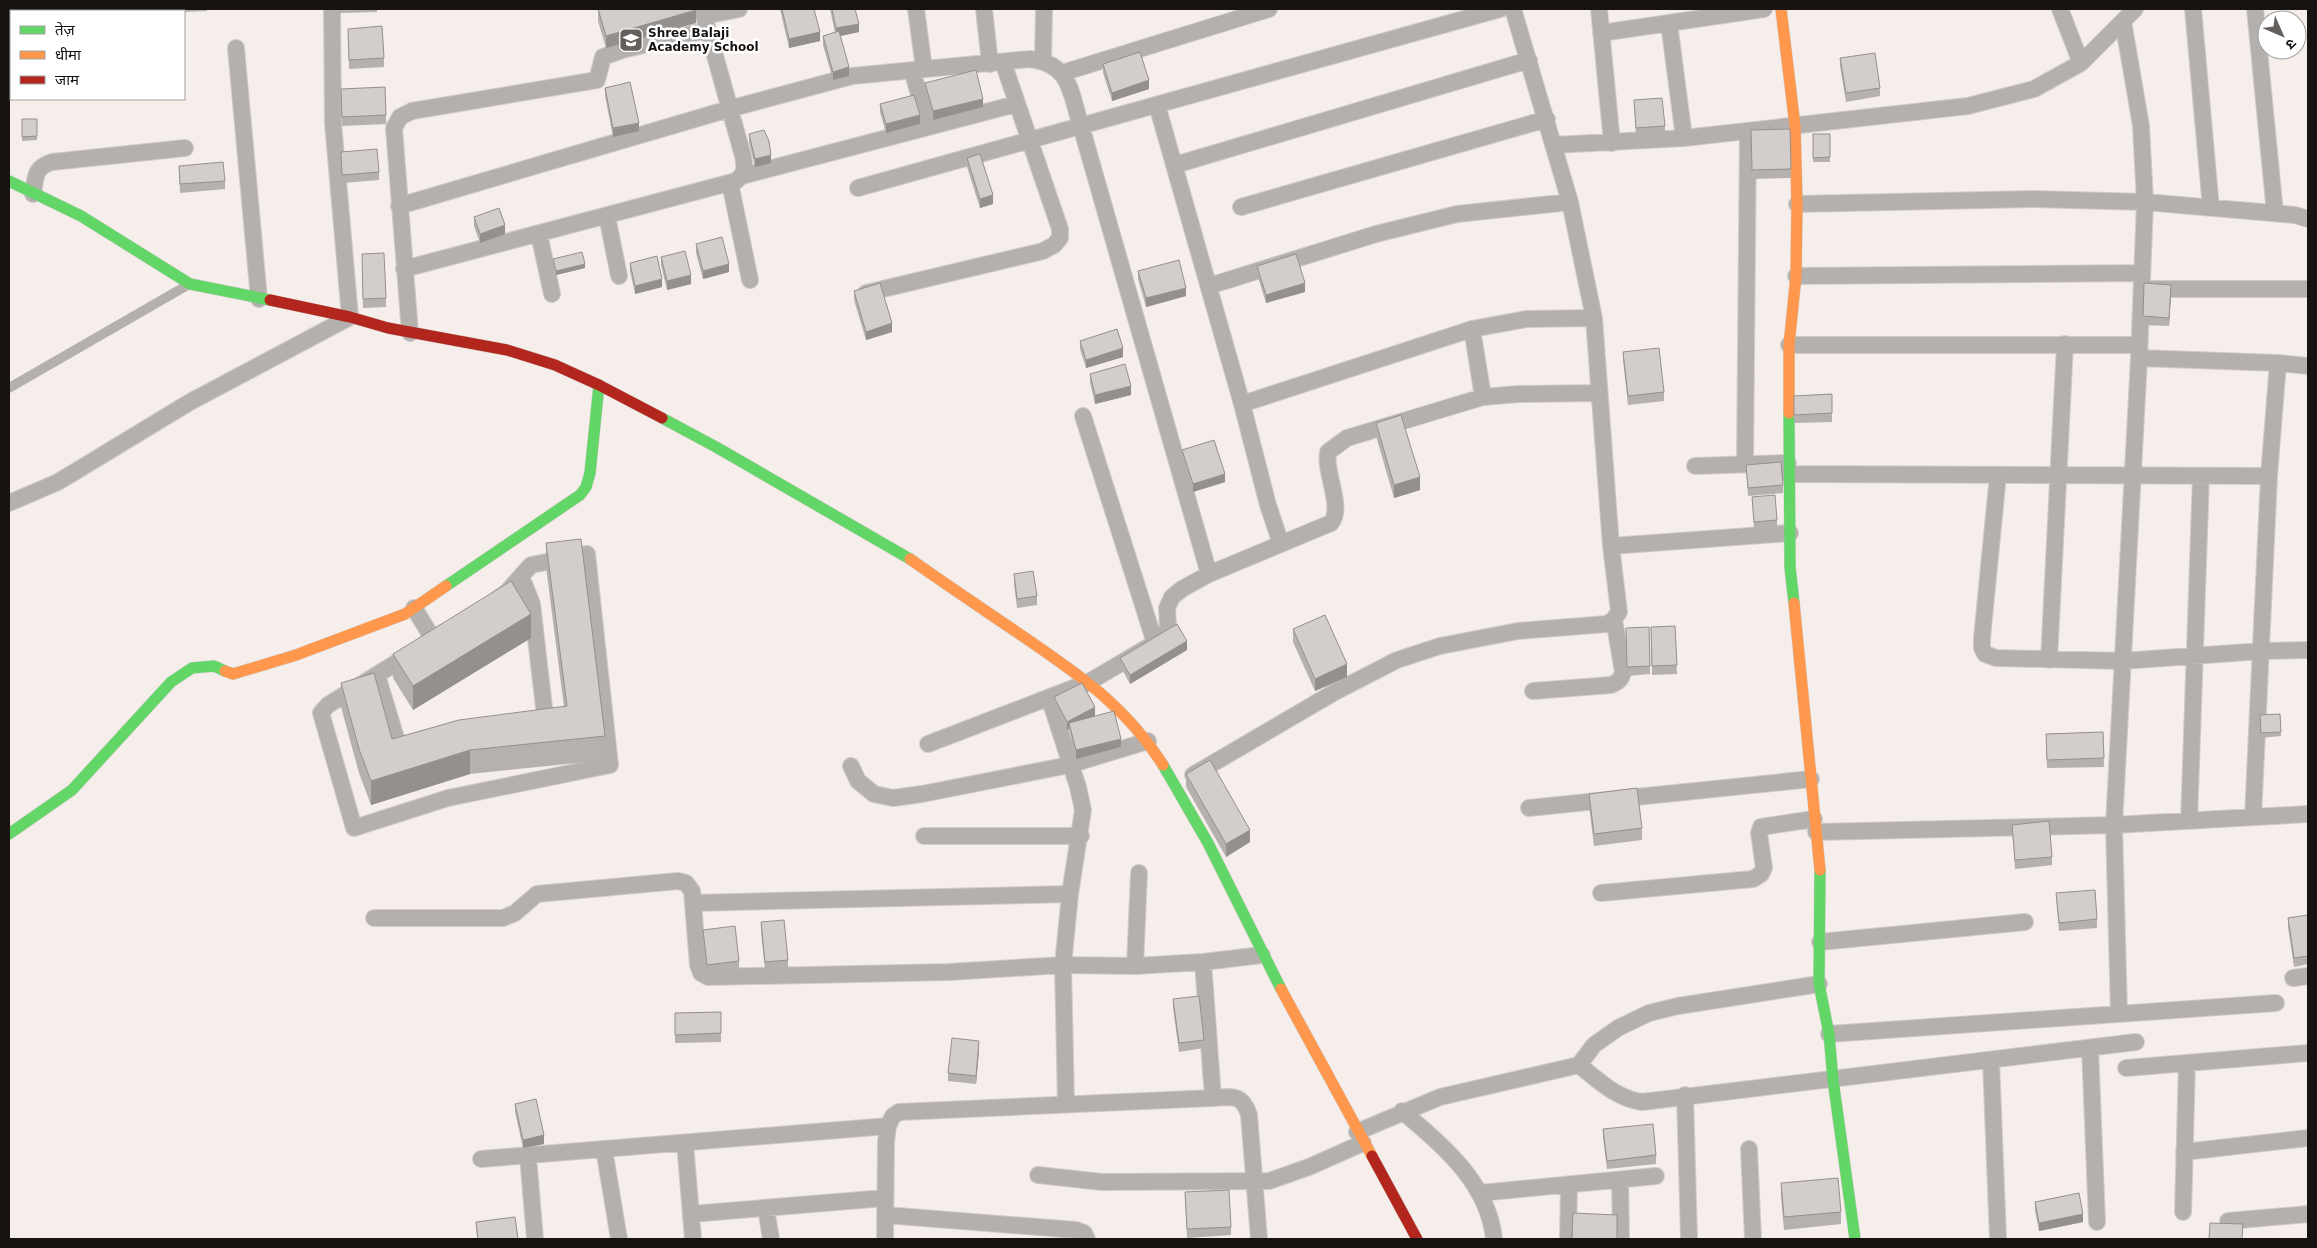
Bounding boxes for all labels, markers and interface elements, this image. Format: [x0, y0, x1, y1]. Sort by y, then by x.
legend [10, 10, 185, 100]
north arrow [2257, 10, 2307, 60]
text: तेज़ [55, 21, 76, 39]
place label: Shree Balaji Academy School [648, 26, 759, 54]
school or university icon: Shree Balaji Academy School [618, 27, 644, 53]
text: उ [2282, 36, 2300, 53]
text: धीमा [55, 46, 82, 64]
text: जाम [55, 71, 80, 89]

